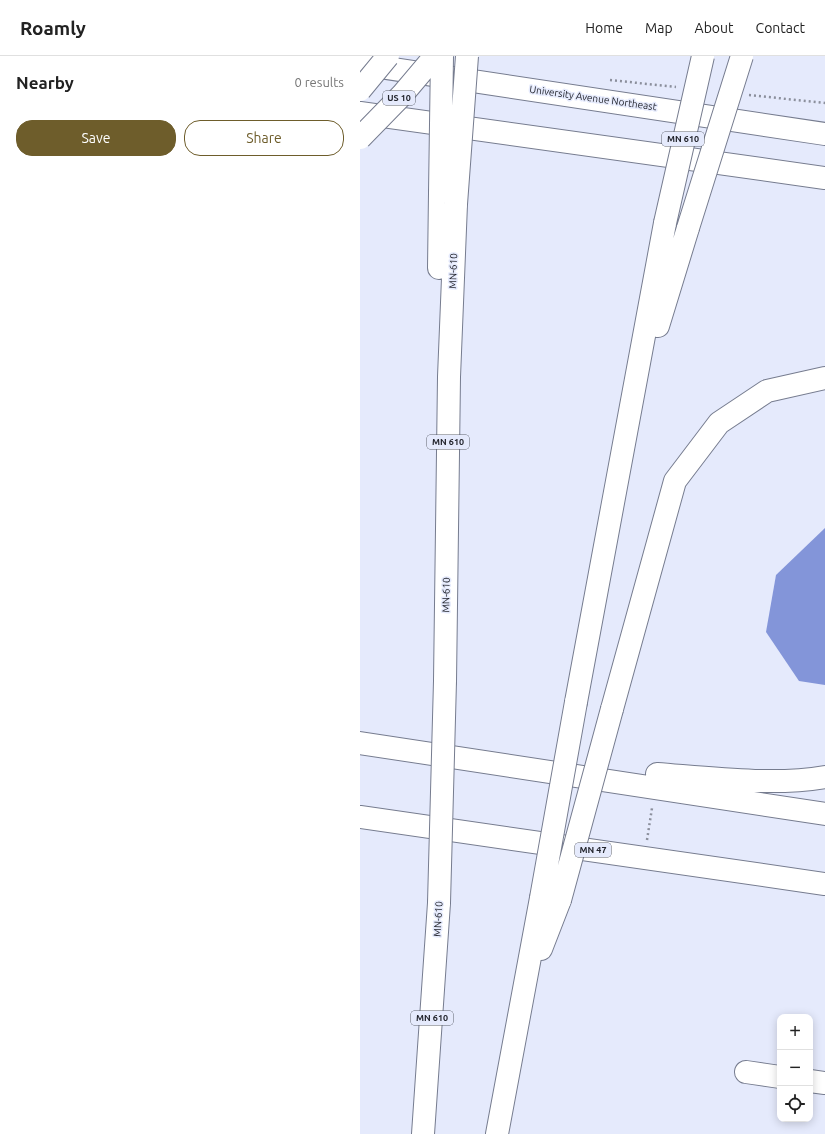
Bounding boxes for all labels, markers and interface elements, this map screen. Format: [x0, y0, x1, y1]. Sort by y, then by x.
text: Roamly [20, 17, 86, 39]
text: Home [585, 20, 623, 36]
text: Map [645, 20, 673, 36]
text: About [695, 20, 734, 36]
text: Contact [756, 20, 805, 36]
text: Nearby [16, 73, 74, 92]
text: 0 results [294, 75, 344, 89]
street label: University Avenue Northeast [529, 84, 657, 112]
road number: US 10 [383, 91, 415, 105]
button: Save [16, 120, 176, 156]
button: Share [184, 120, 344, 156]
road number: MN 610 [662, 132, 704, 146]
street label: MN-610 [447, 253, 459, 289]
road number: MN 610 [427, 435, 469, 449]
street label: MN-610 [440, 577, 452, 613]
road number: MN 47 [575, 843, 611, 857]
street label: MN-610 [432, 901, 444, 937]
road number: MN 610 [411, 1011, 453, 1025]
map controls [777, 1014, 813, 1122]
button: + [777, 1014, 813, 1050]
button: − [777, 1050, 813, 1086]
button: locate [777, 1086, 813, 1122]

